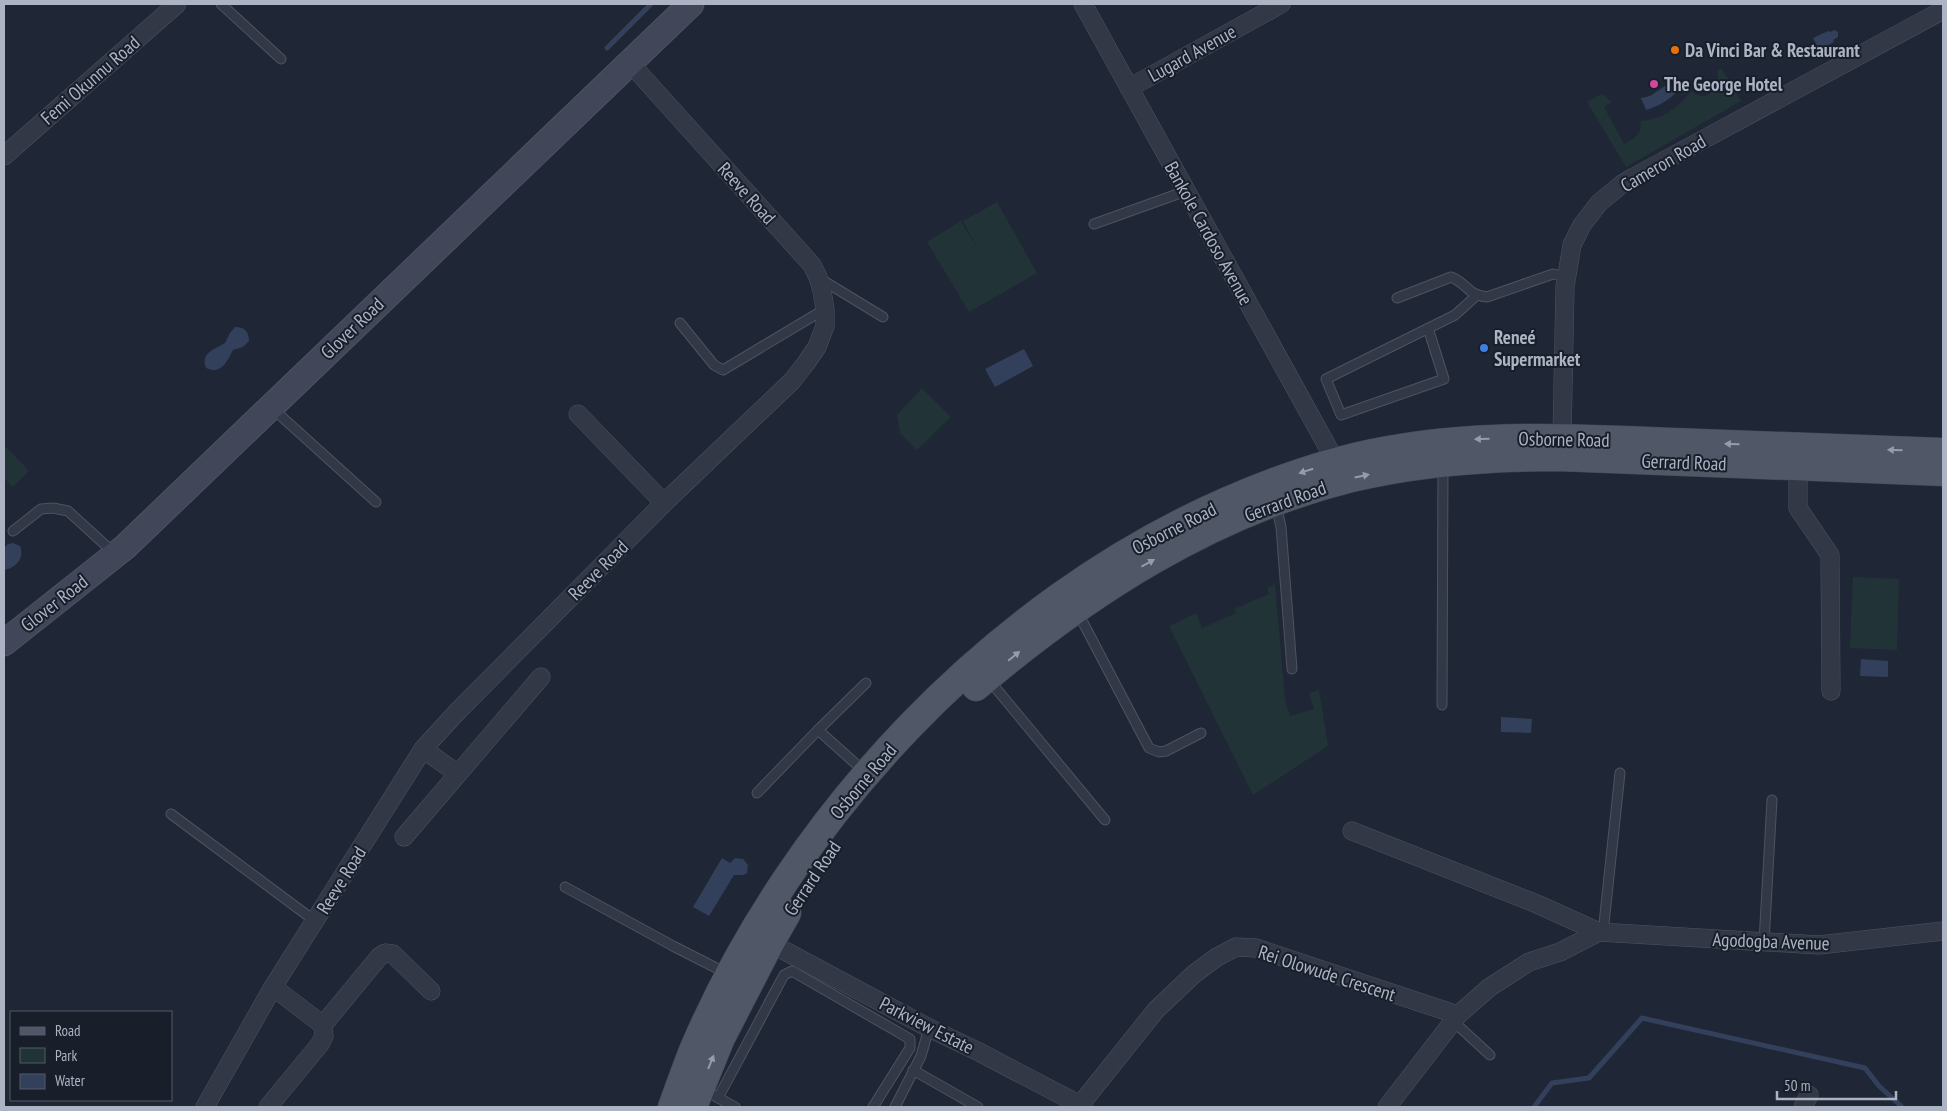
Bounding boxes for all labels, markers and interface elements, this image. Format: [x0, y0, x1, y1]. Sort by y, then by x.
street label: Lugard Avenue [1144, 19, 1240, 87]
street label: Femi Okunnu Road [35, 30, 145, 130]
place label: Da Vinci Bar & Restaurant [1685, 38, 1860, 62]
marker: Da Vinci Bar & Restaurant [1669, 44, 1681, 56]
place label: The George Hotel [1664, 72, 1783, 96]
marker: The George Hotel [1648, 78, 1660, 90]
street label: Cameron Road [1616, 129, 1710, 197]
street label: Reeve Road [713, 157, 781, 229]
street label: Bankole Cardoso Avenue [1160, 157, 1258, 309]
street label: Glover Road [315, 292, 389, 364]
place label: Reneé Supermarket [1494, 325, 1581, 371]
marker: Reneé Supermarket [1478, 342, 1490, 354]
street label: Osborne Road [1518, 426, 1610, 452]
one-way arrow [1474, 435, 1490, 443]
one-way arrow [1724, 440, 1740, 448]
one-way arrow [1886, 446, 1902, 454]
street label: Gerrard Road [1641, 449, 1727, 475]
one-way arrow [1298, 468, 1313, 476]
one-way arrow [1355, 472, 1370, 480]
street label: Gerrard Road [1241, 475, 1329, 527]
street label: Osborne Road [1128, 497, 1220, 559]
street label: Reeve Road [563, 535, 633, 605]
one-way arrow [1141, 559, 1155, 568]
street label: Glover Road [16, 569, 92, 637]
one-way arrow [1008, 650, 1021, 661]
street label: Osborne Road [825, 738, 901, 824]
street label: Gerrard Road [778, 836, 846, 920]
street label: Reeve Road [311, 842, 371, 918]
street label: Agodogba Avenue [1712, 927, 1830, 955]
street label: Rei Olowude Crescent [1255, 940, 1399, 1007]
street label: Parkview Estate [876, 991, 978, 1059]
legend [10, 1011, 172, 1101]
text: Road [55, 1021, 81, 1040]
text: Park [55, 1046, 77, 1065]
one-way arrow [708, 1055, 716, 1069]
scale bar [1777, 1068, 1896, 1100]
text: Water [55, 1071, 86, 1090]
text: 50 m [1784, 1076, 1810, 1095]

